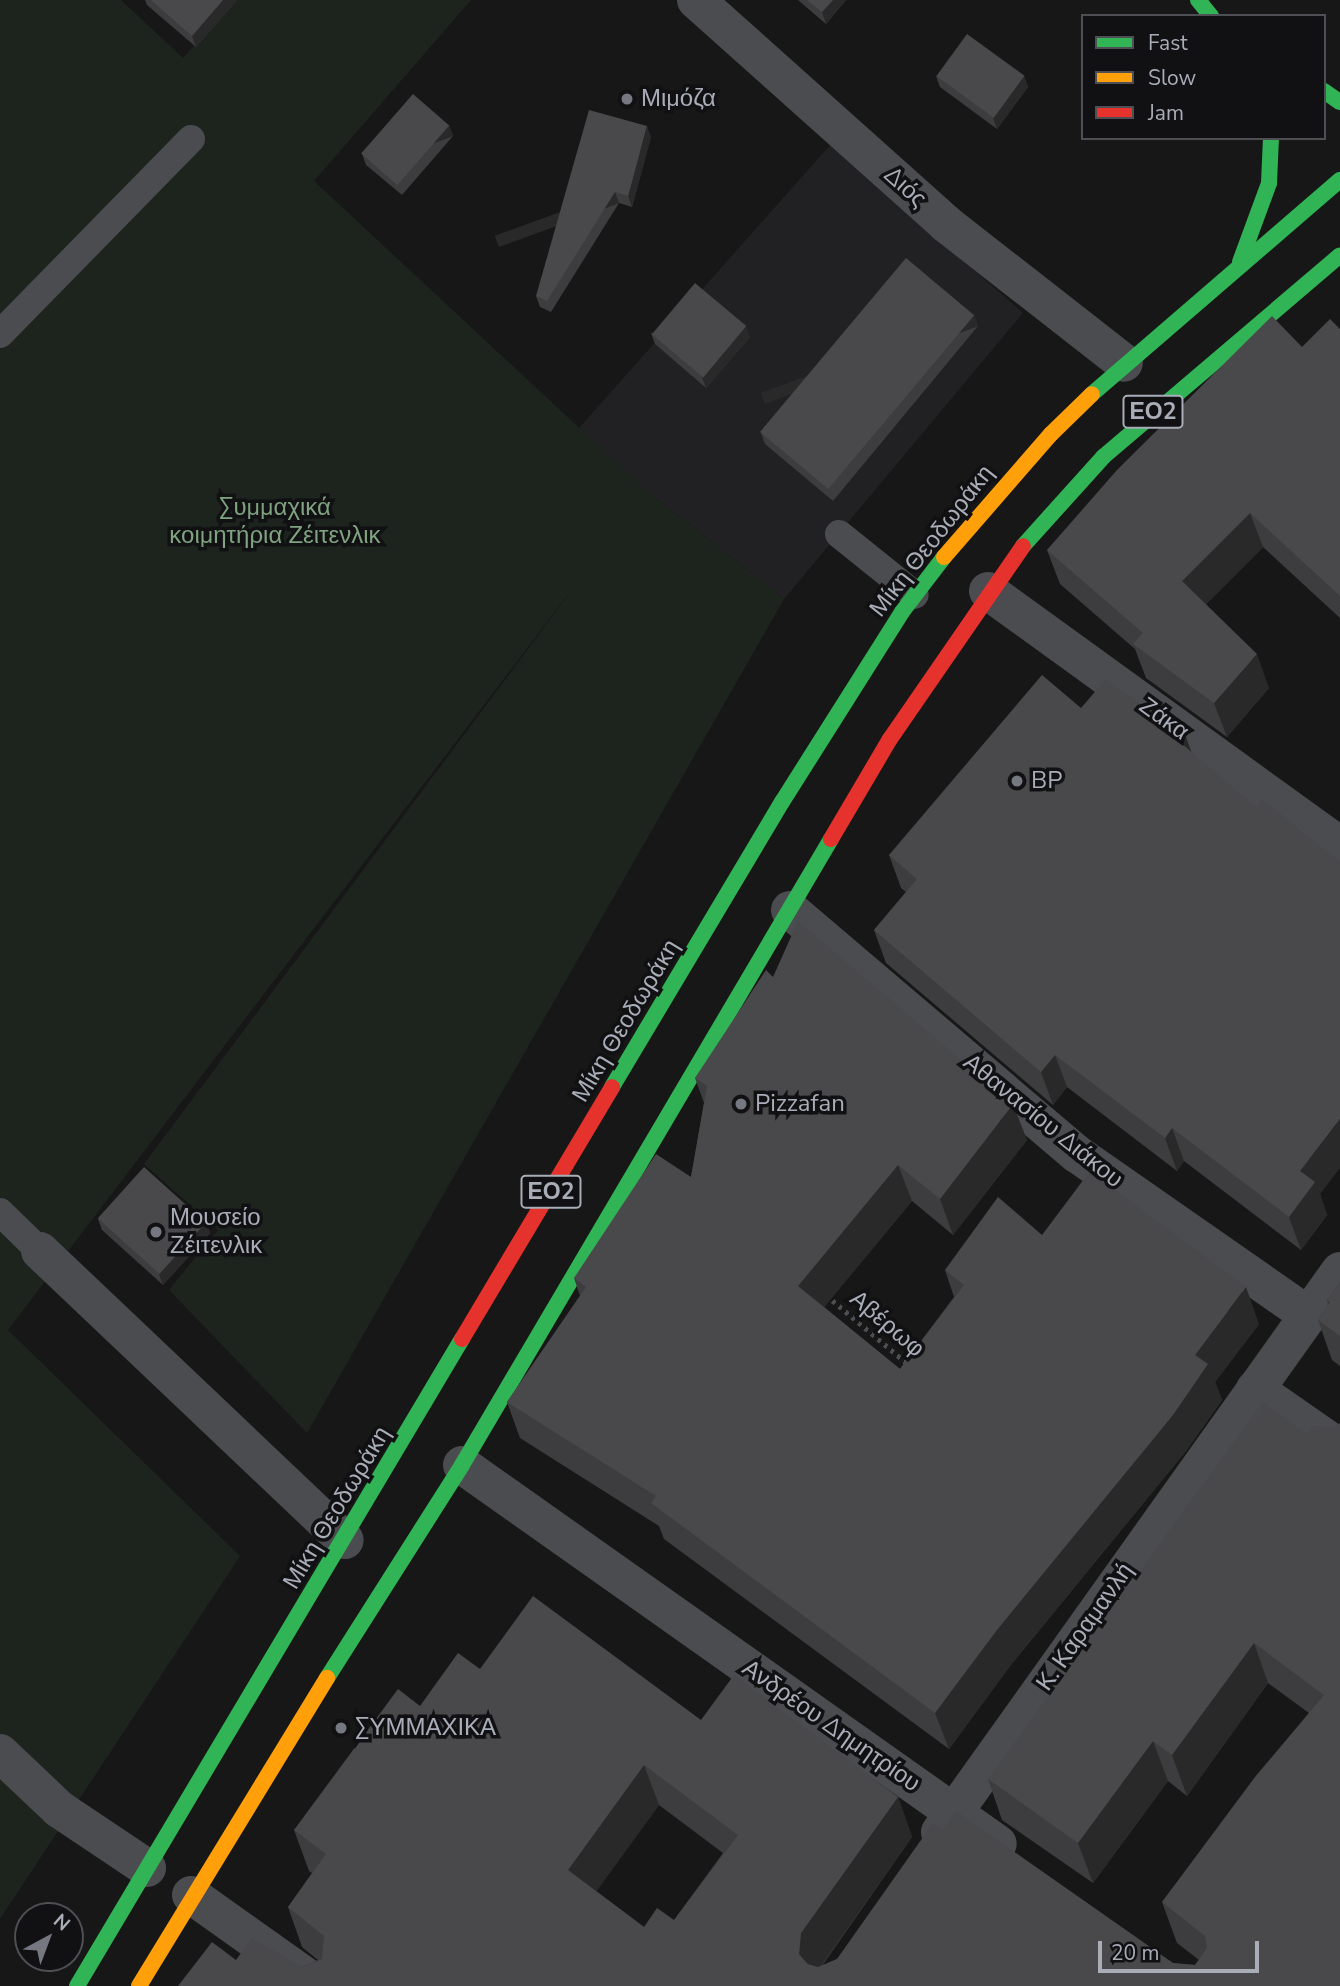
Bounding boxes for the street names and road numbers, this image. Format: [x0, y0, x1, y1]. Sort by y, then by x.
street label: Διός [878, 160, 932, 214]
road number: ΕΟ2 [1122, 392, 1184, 432]
street label: Μίκη Θεοδωράκη [864, 459, 1000, 623]
street label: Ζάκα [1134, 691, 1194, 747]
street label: Μίκη Θεοδωράκη [566, 934, 686, 1108]
street label: Αθανασίου Διάκου [957, 1048, 1129, 1194]
road number: ΕΟ2 [520, 1172, 582, 1212]
street label: Αβέρωφ [844, 1285, 930, 1363]
street label: Μίκη Θεοδωράκη [277, 1421, 397, 1595]
street label: Κ. Καραμανλή [1030, 1558, 1140, 1696]
street label: Ανδρέου Δημητρίου [737, 1654, 925, 1798]

